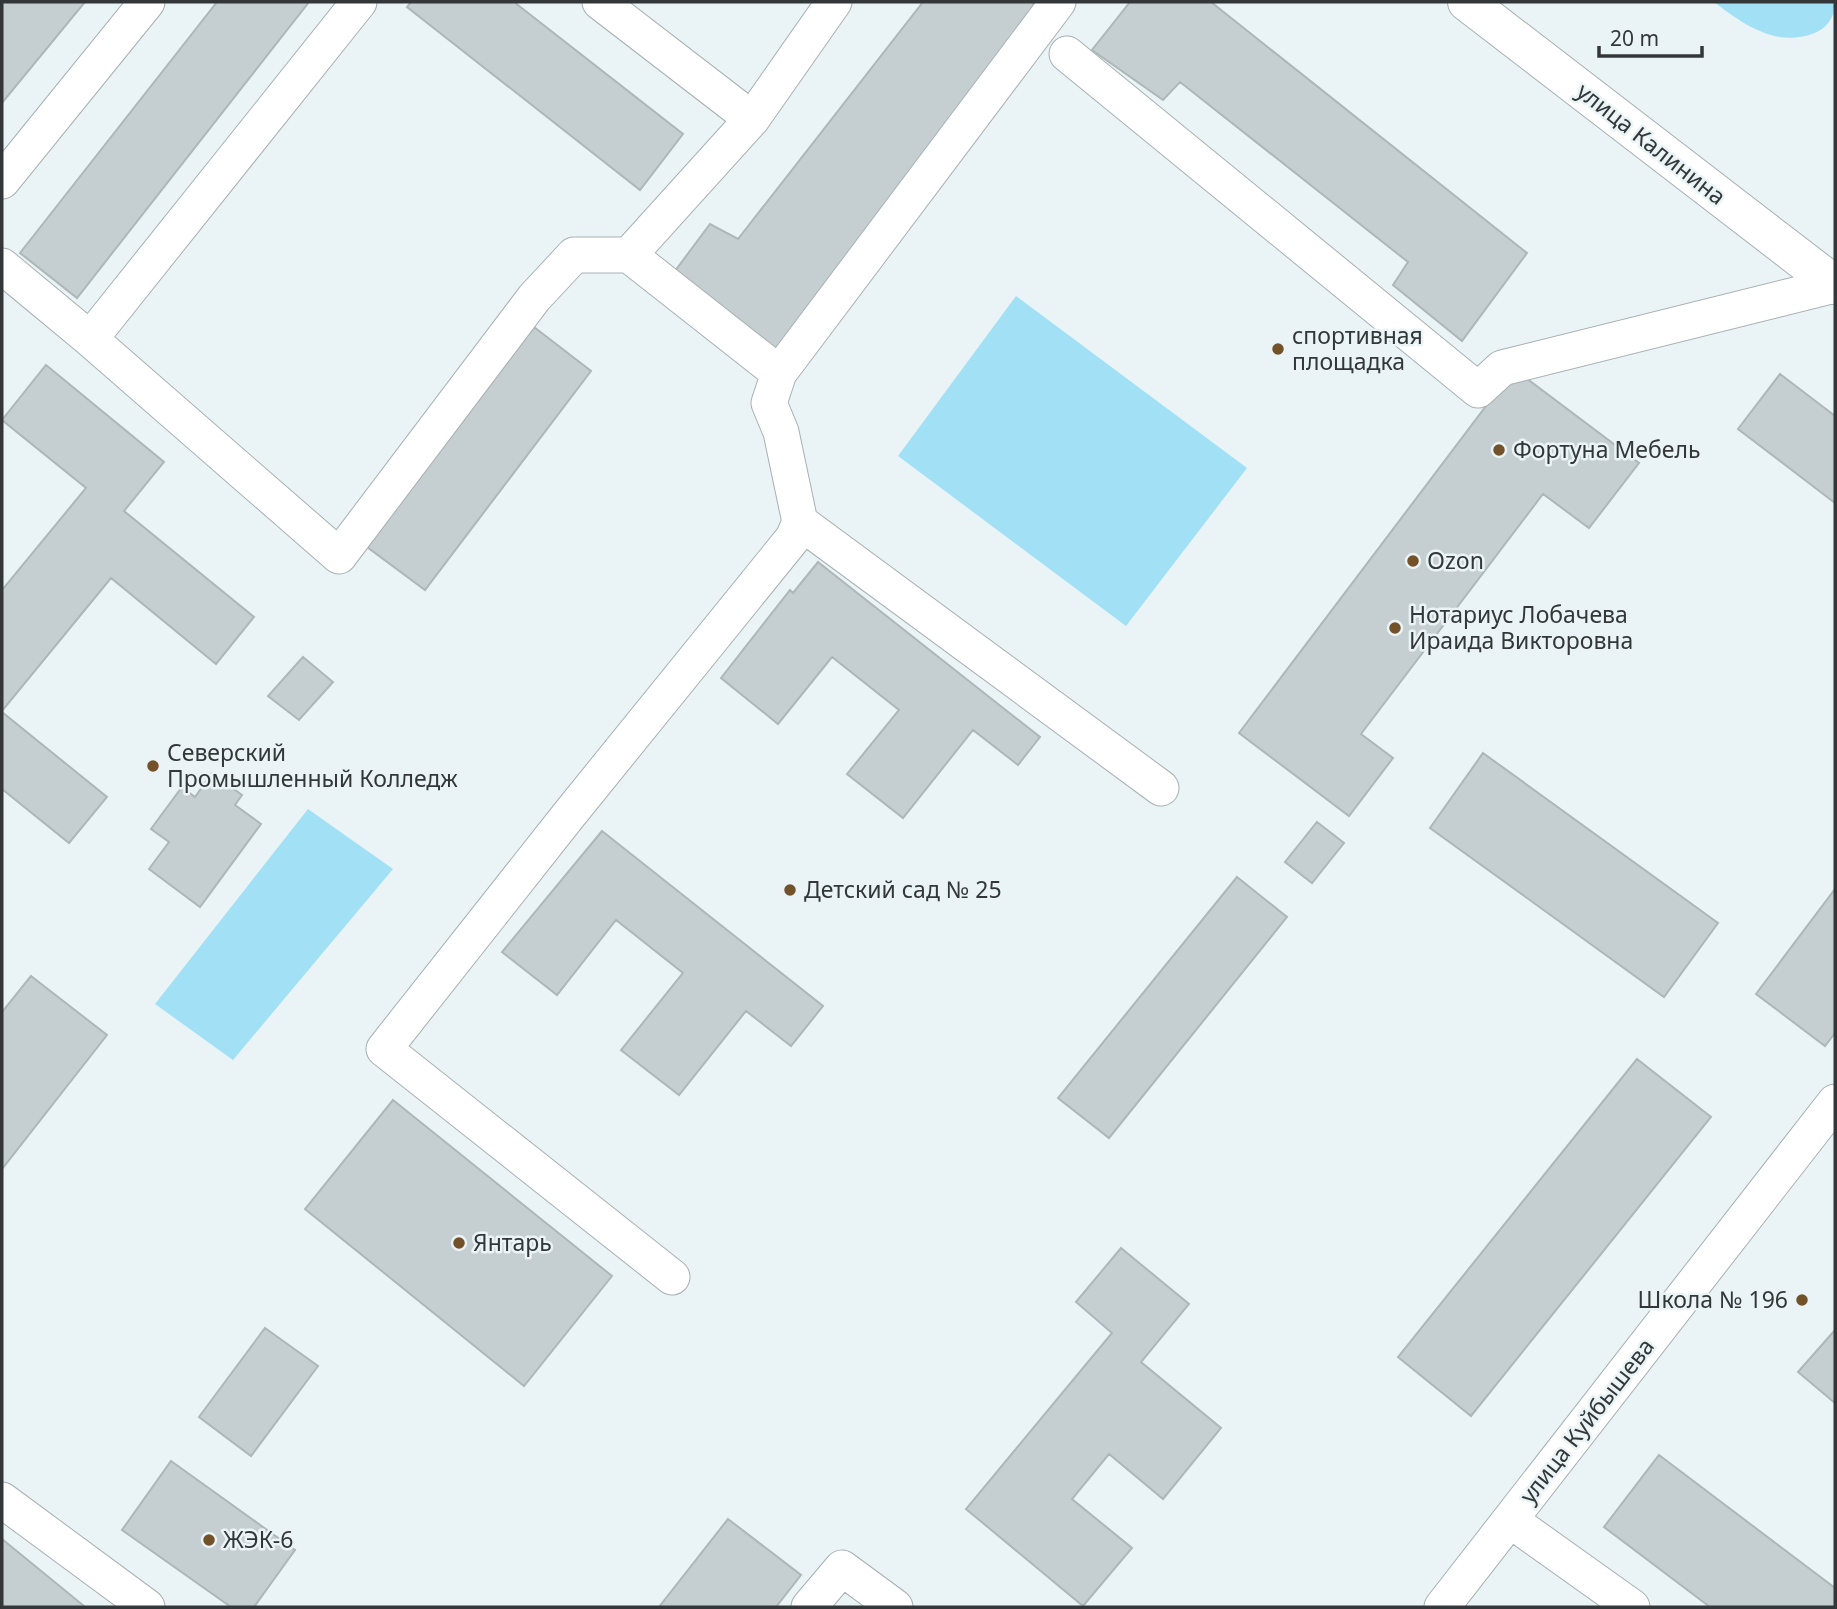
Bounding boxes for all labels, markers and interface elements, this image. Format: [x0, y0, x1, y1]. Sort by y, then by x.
scale bar [1599, 14, 1702, 58]
text: 20 m [1610, 24, 1659, 52]
street label: улица Калинина [1570, 75, 1733, 212]
place label: спортивная площадка [1292, 319, 1423, 377]
marker: спортивная площадка [1270, 341, 1286, 357]
place label: Фортуна Мебель [1513, 433, 1700, 465]
marker: Фортуна Мебель [1491, 442, 1507, 458]
place label: Ozon [1427, 544, 1484, 576]
marker: Ozon [1405, 553, 1421, 569]
place label: Нотариус Лобачева Ираида Викторовна [1409, 598, 1633, 656]
marker: Нотариус Лобачева Ираида Викторовна [1387, 620, 1403, 636]
place label: Северский Промышленный Колледж [167, 736, 458, 794]
marker: Северский Промышленный Колледж [145, 758, 161, 774]
place label: Детский сад № 25 [804, 873, 1002, 905]
marker: Детский сад № 25 [782, 882, 798, 898]
place label: Янтарь [473, 1226, 552, 1258]
marker: Янтарь [451, 1235, 467, 1251]
place label: Школа № 196 [1638, 1283, 1788, 1315]
marker: Школа № 196 [1794, 1292, 1810, 1308]
street label: улица Куйбышева [1512, 1331, 1661, 1510]
place label: ЖЭК-6 [223, 1523, 293, 1555]
marker: ЖЭК-6 [201, 1532, 217, 1548]

